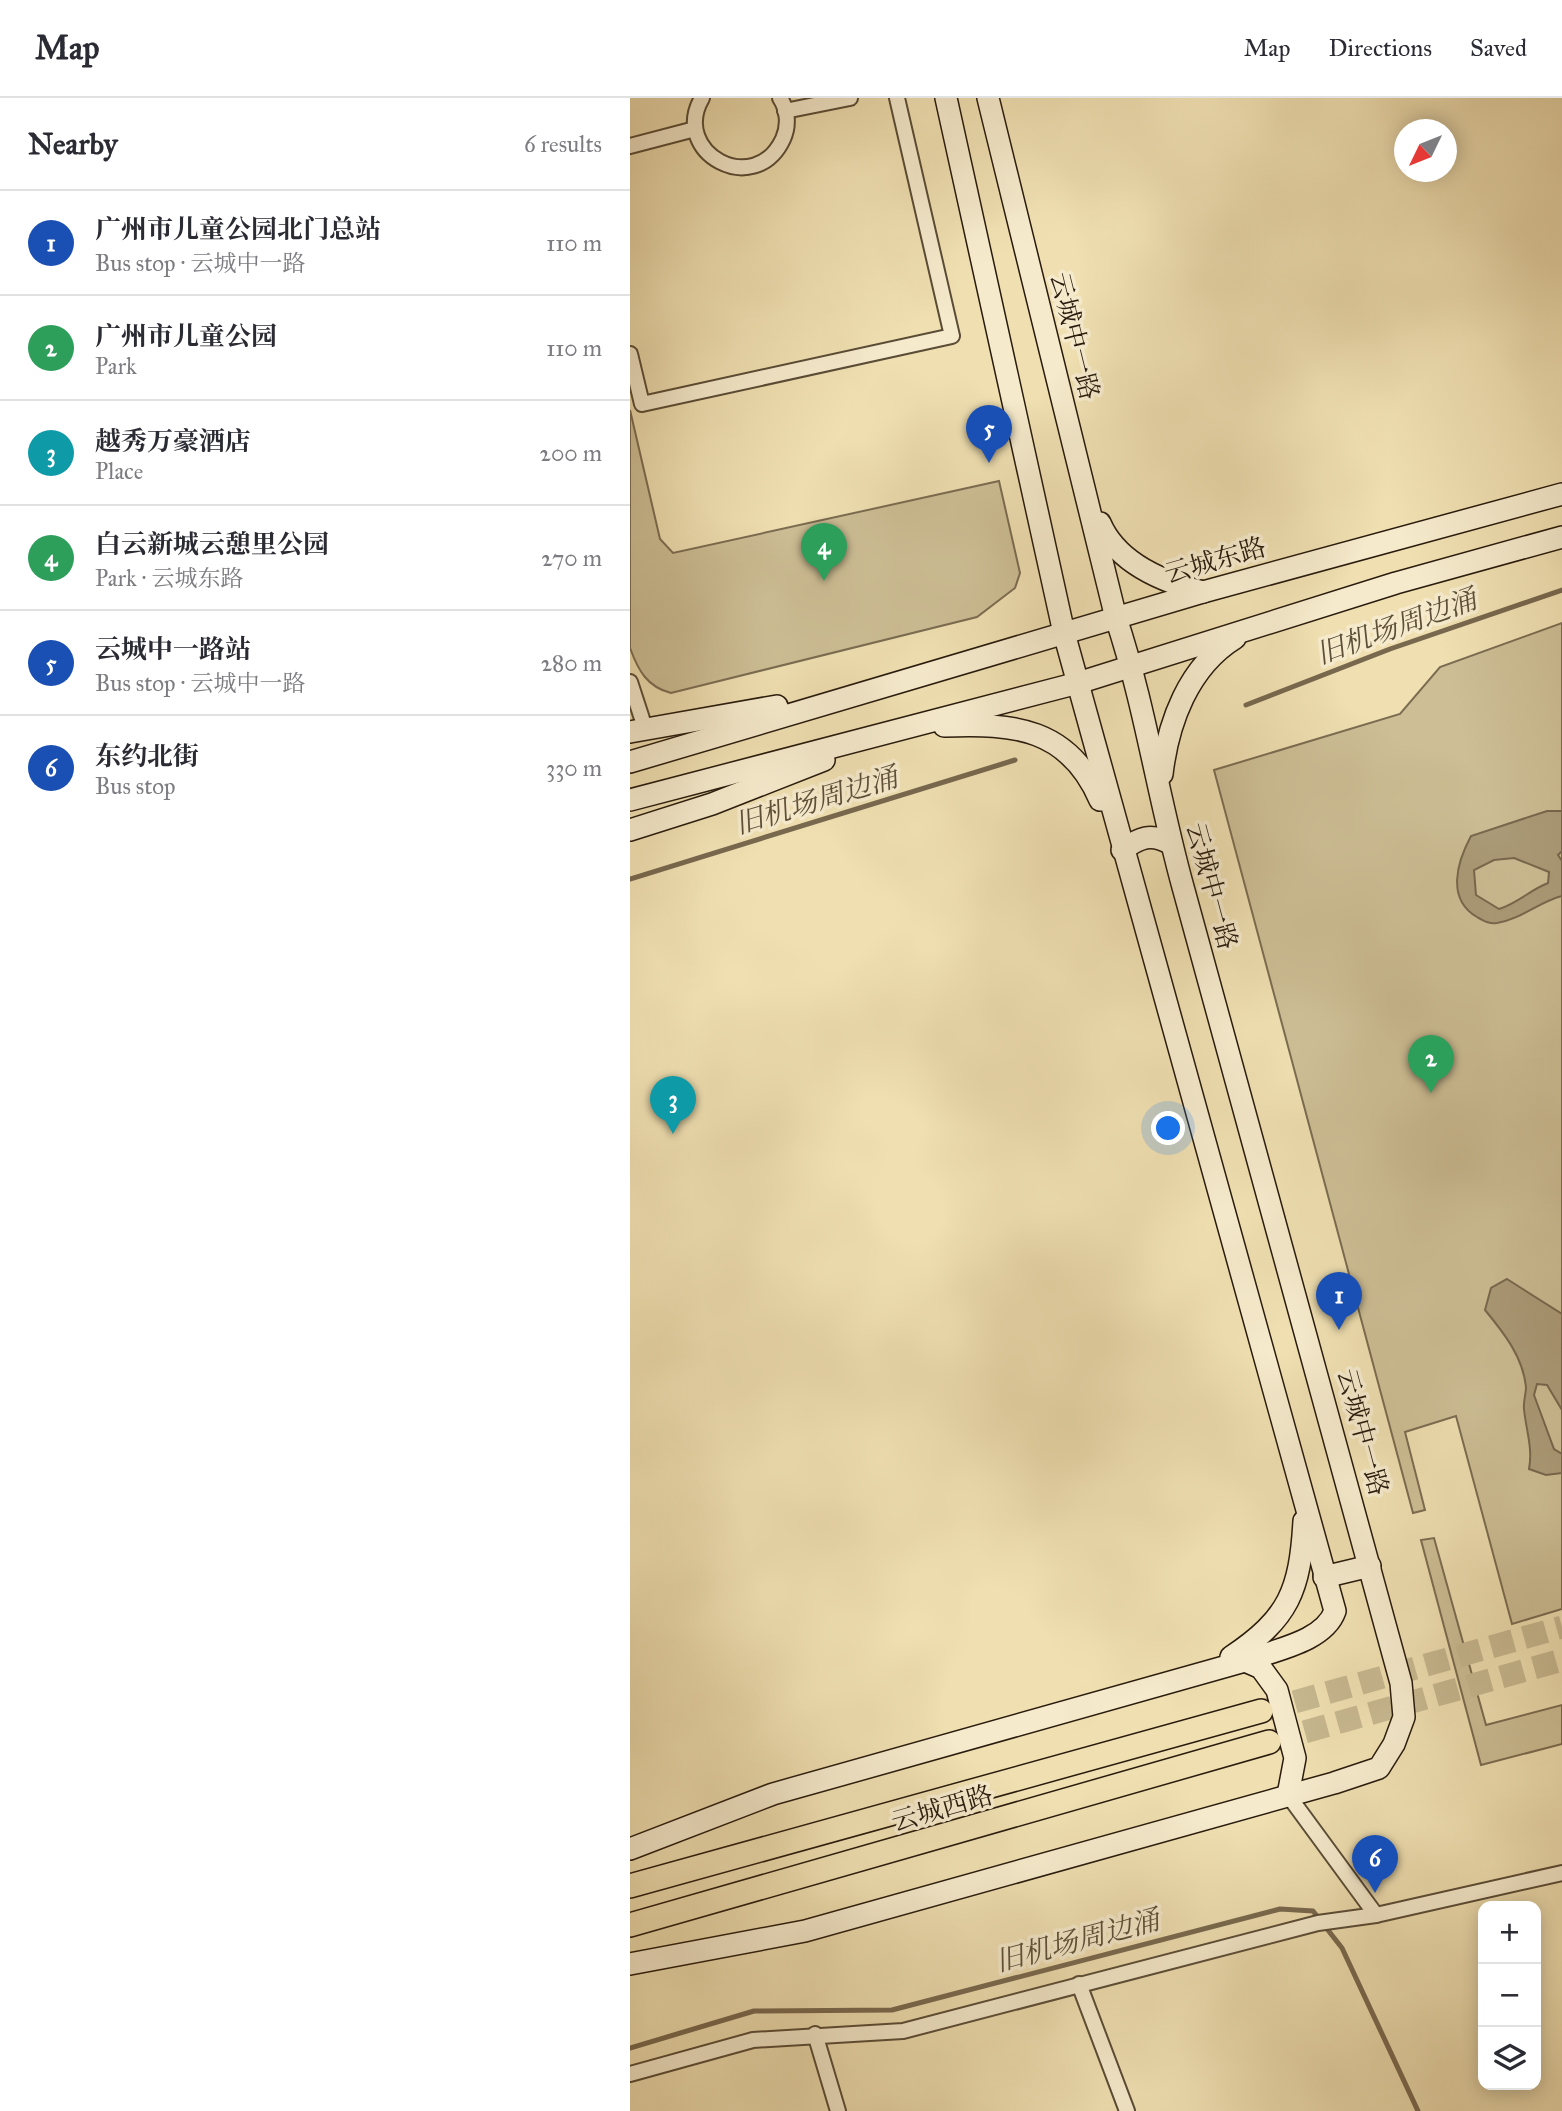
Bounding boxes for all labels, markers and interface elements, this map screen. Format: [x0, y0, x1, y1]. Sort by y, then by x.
text: Map [35, 28, 99, 68]
text: Map [1244, 33, 1291, 63]
text: Directions [1329, 33, 1432, 63]
text: Saved [1470, 33, 1527, 63]
north arrow [1394, 119, 1457, 182]
text: Nearby [28, 126, 118, 162]
text: 6 results [524, 130, 602, 158]
text: 广州市儿童公园北门总站 [95, 213, 381, 245]
text: 1 [46, 229, 56, 257]
text: 110 m [546, 229, 602, 257]
text: Bus stop · 云城中一路 [95, 249, 306, 277]
street label: 云城中一路 [1044, 269, 1106, 403]
text: 广州市儿童公园 [95, 320, 277, 352]
text: 2 [45, 334, 57, 362]
text: 110 m [546, 334, 602, 362]
text: Park [95, 352, 137, 380]
pin: 5 [966, 405, 1012, 463]
text: 越秀万豪酒店 [95, 425, 251, 457]
text: 3 [46, 439, 56, 467]
text: 200 m [540, 439, 602, 467]
text: Place [95, 457, 143, 485]
pin: 4 [801, 523, 847, 581]
text: 白云新城云憩里公园 [95, 528, 329, 560]
street label: 云城东路 [1161, 530, 1269, 590]
text: 4 [45, 544, 57, 572]
text: 270 m [541, 544, 602, 572]
text: Park · 云城东路 [95, 564, 244, 592]
water label: 旧机场周边涌 [1311, 580, 1484, 672]
text: 云城中一路站 [95, 633, 251, 665]
text: 5 [46, 649, 56, 677]
text: 280 m [541, 649, 602, 677]
text: Bus stop · 云城中一路 [95, 669, 306, 697]
text: 东约北街 [95, 740, 199, 772]
text: 6 [45, 754, 57, 782]
text: 330 m [546, 754, 602, 782]
water label: 旧机场周边涌 [731, 758, 904, 842]
text: Bus stop [95, 772, 176, 800]
street label: 云城中一路 [1180, 819, 1244, 953]
pin: 2 [1408, 1035, 1454, 1093]
pin: 3 [650, 1076, 696, 1134]
your location [1151, 1111, 1185, 1145]
pin: 1 [1316, 1272, 1362, 1330]
street label: 云城中一路 [1331, 1365, 1395, 1499]
street label: 云城西路 [888, 1778, 996, 1838]
pin: 6 [1352, 1835, 1398, 1893]
water label: 旧机场周边涌 [991, 1901, 1166, 1979]
map controls [1478, 1901, 1541, 2090]
button: + [1478, 1901, 1541, 1964]
button: − [1478, 1964, 1541, 2027]
button: layers [1478, 2027, 1541, 2090]

